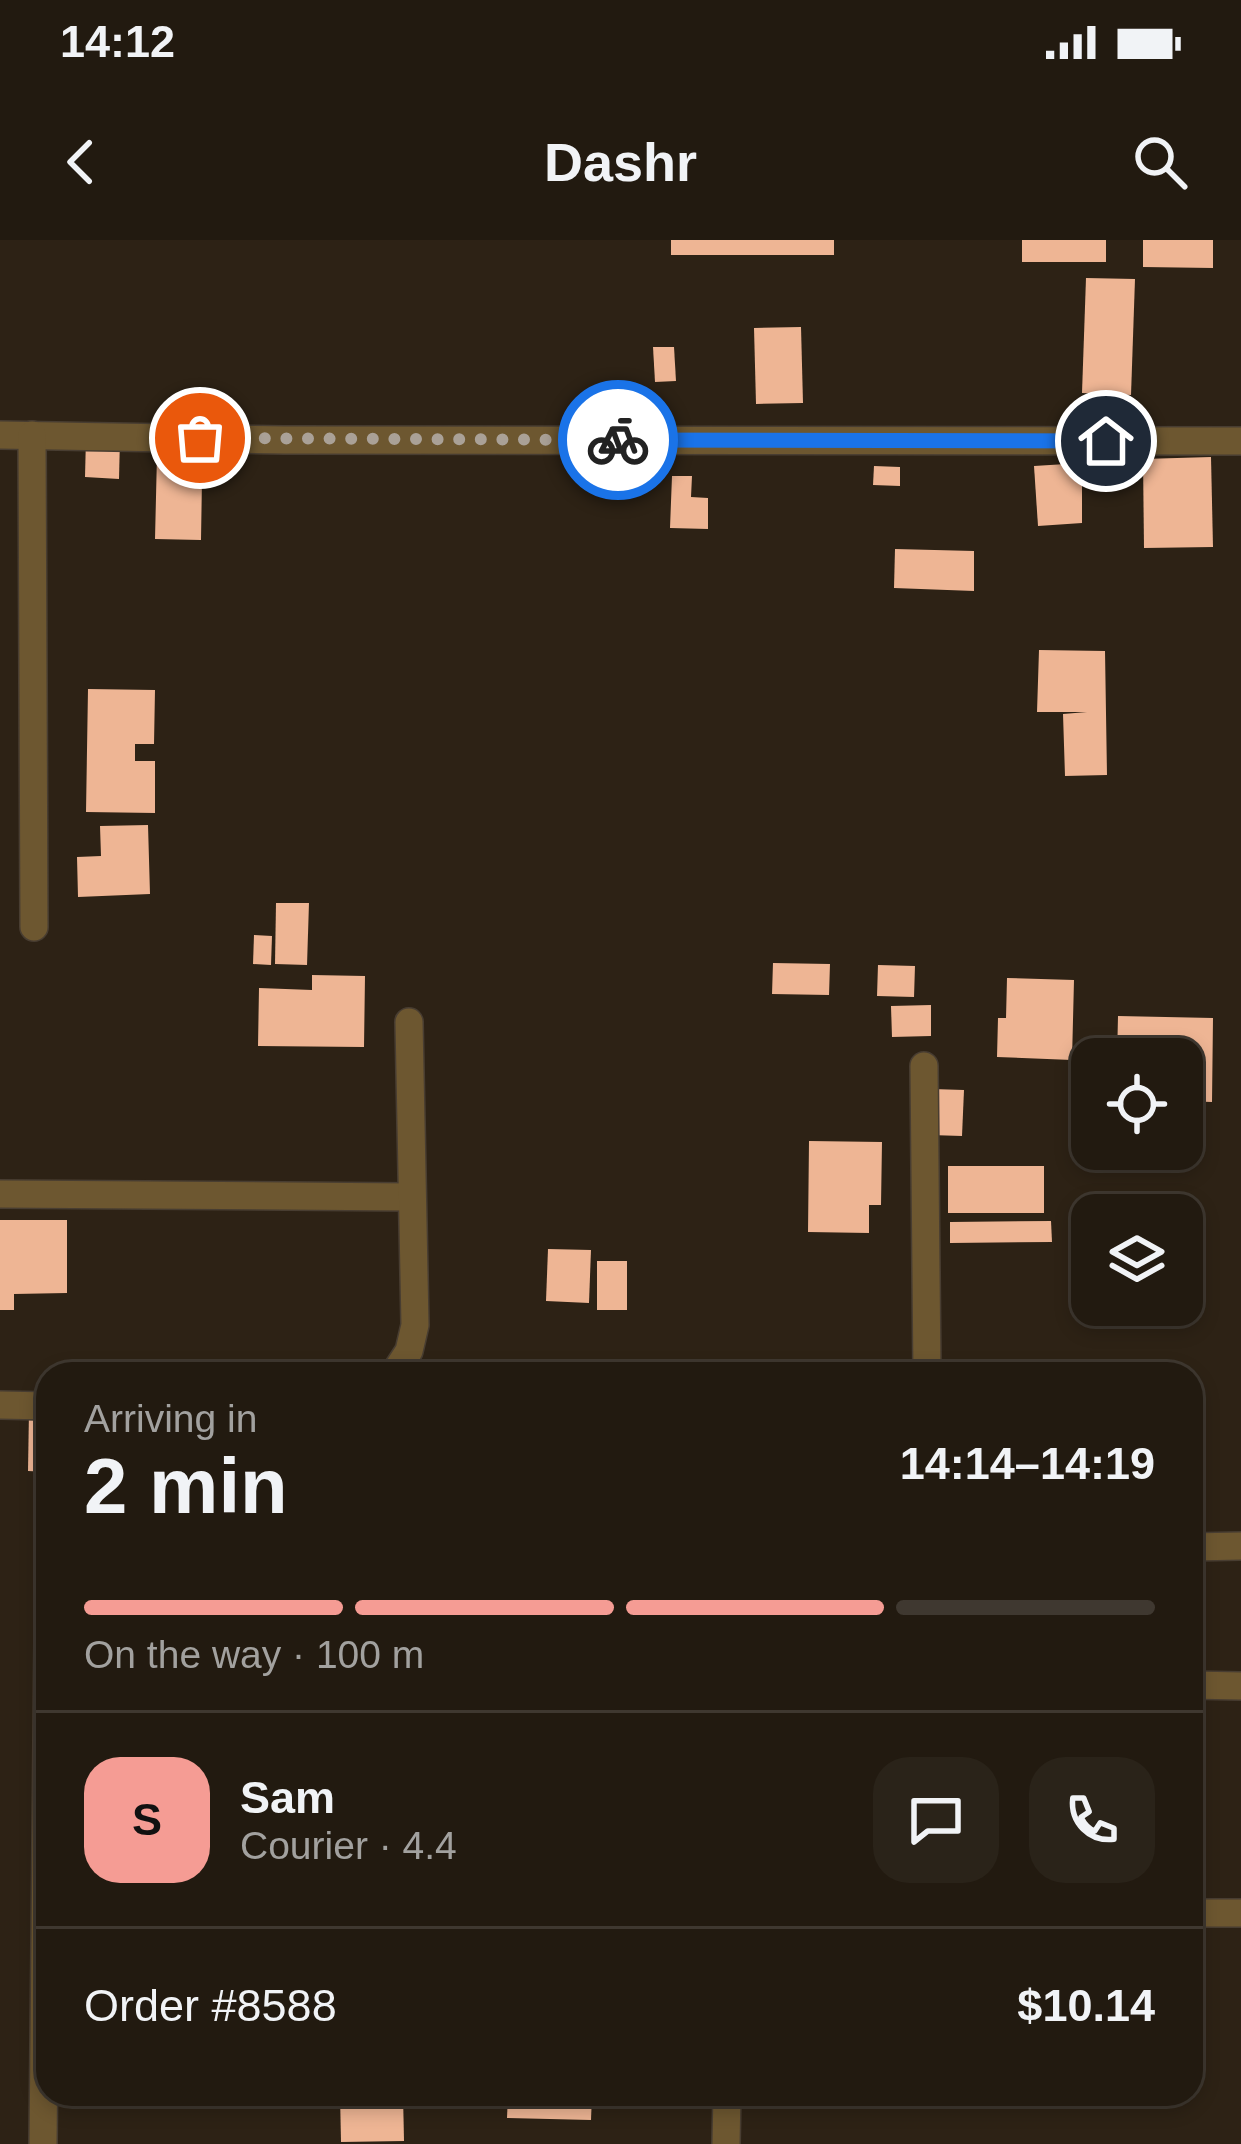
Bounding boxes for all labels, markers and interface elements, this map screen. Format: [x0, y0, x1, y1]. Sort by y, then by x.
text: 14:12 [60, 16, 175, 67]
icon: back [48, 129, 114, 195]
icon: search [1127, 129, 1193, 195]
text: Dashr [544, 132, 697, 192]
courier [558, 380, 678, 500]
pin [149, 387, 251, 489]
pin [1055, 390, 1157, 492]
icon: bag [167, 405, 233, 471]
icon: bike [585, 407, 651, 473]
icon: home [1073, 408, 1139, 474]
map controls [1071, 1038, 1203, 1326]
button: locate [1071, 1038, 1203, 1170]
button: layers [1071, 1194, 1203, 1326]
text: Arriving in [84, 1397, 257, 1440]
text: 14:14–14:19 [900, 1438, 1155, 1489]
text: 2 min [84, 1442, 288, 1530]
text: On the way · 100 m [84, 1633, 424, 1676]
button: chat [873, 1757, 999, 1883]
button: phone [1029, 1757, 1155, 1883]
text: Sam [240, 1772, 335, 1823]
text: S [132, 1794, 162, 1845]
text: Courier · 4.4 [240, 1824, 457, 1867]
text: Order #8588 [84, 1980, 337, 2031]
text: $10.14 [1017, 1980, 1155, 2031]

